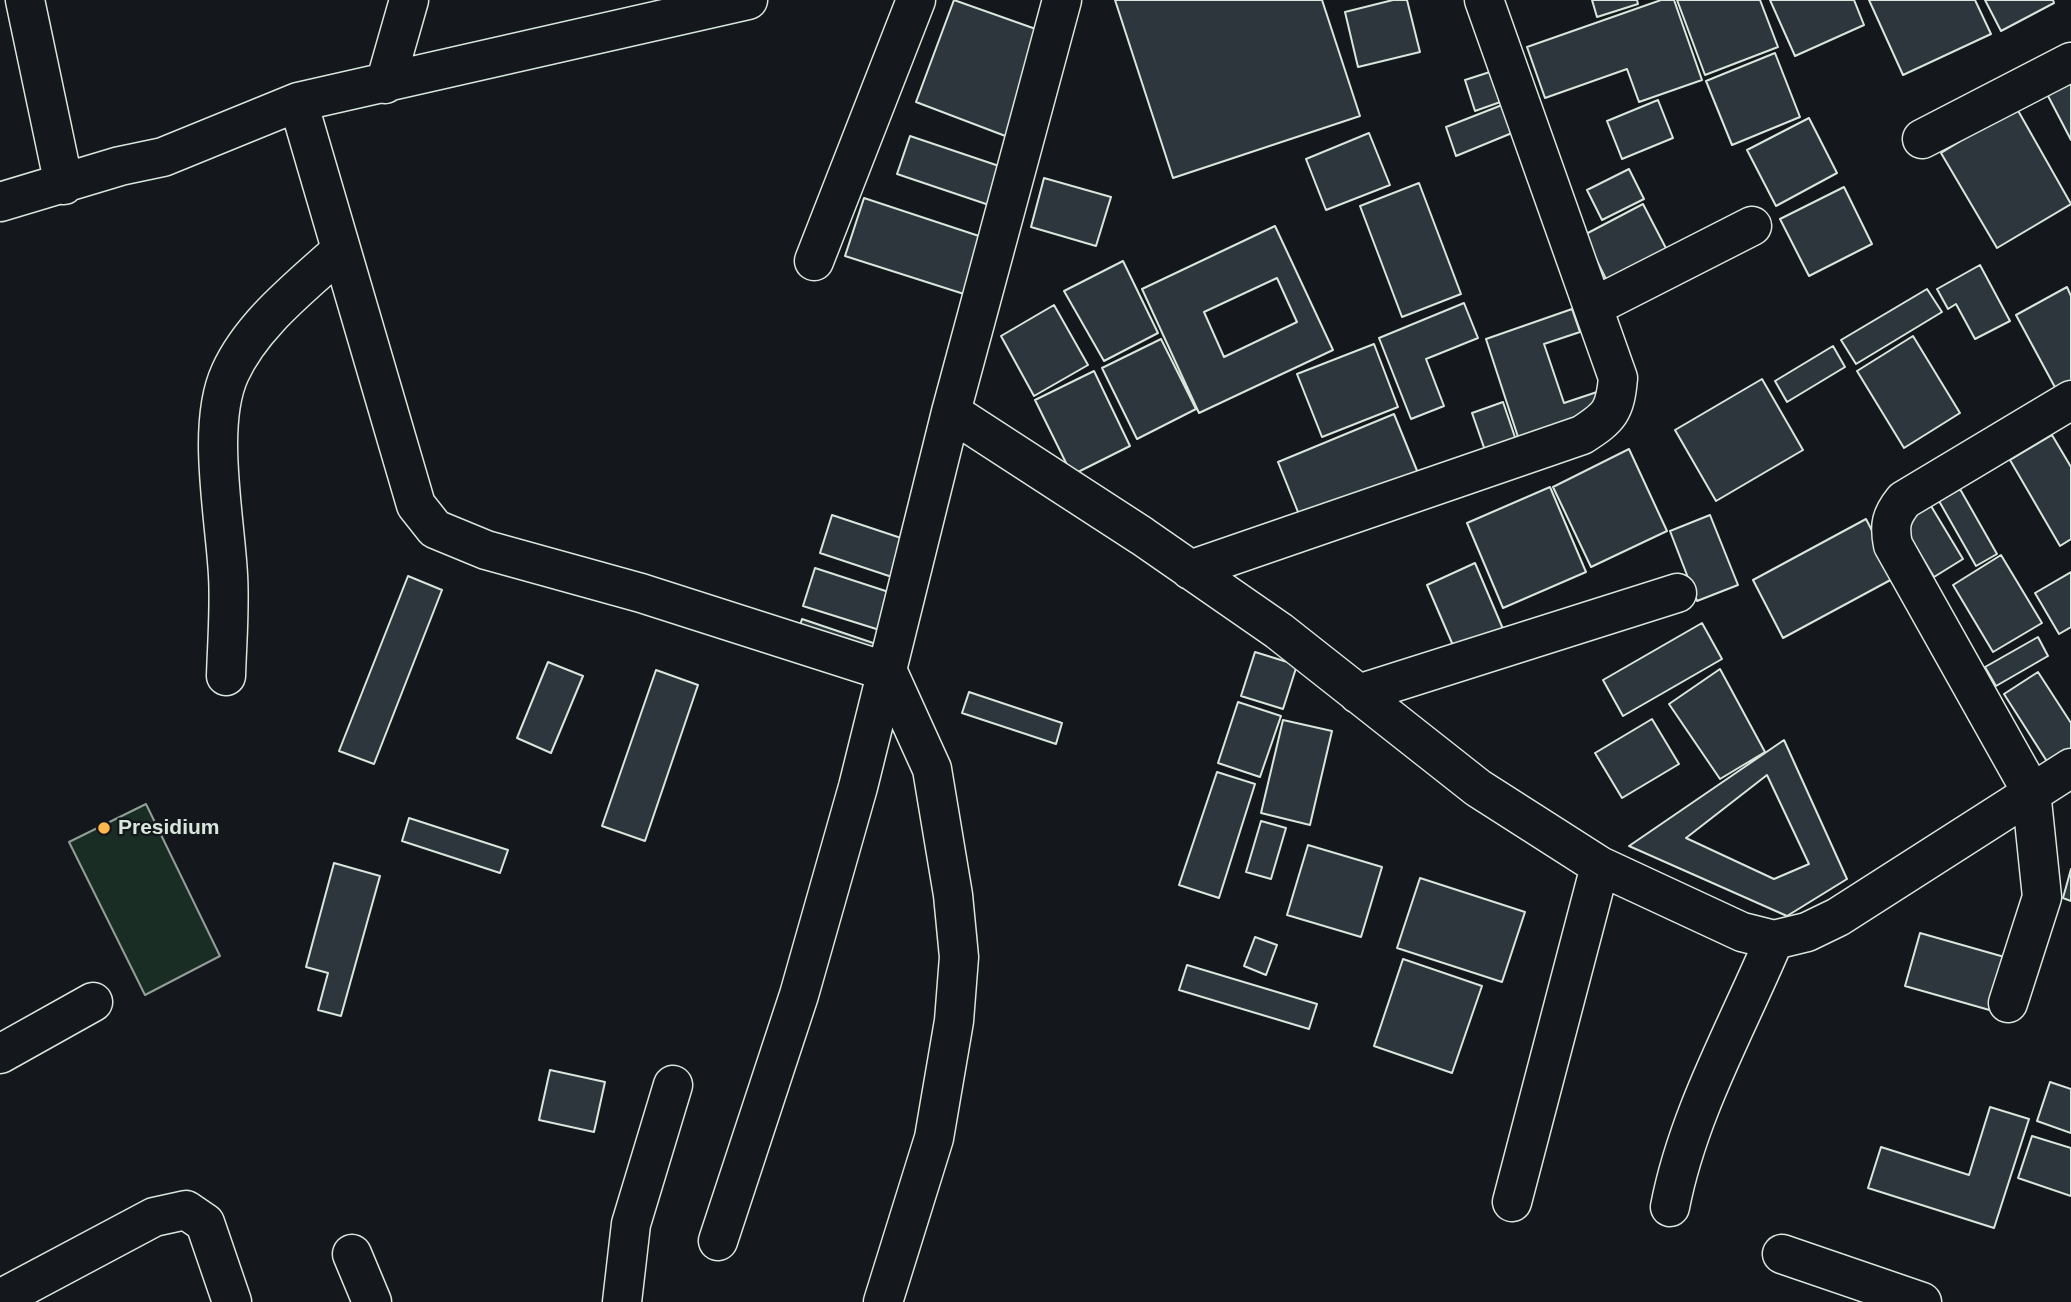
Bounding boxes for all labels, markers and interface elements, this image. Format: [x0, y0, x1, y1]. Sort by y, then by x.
place label: Presidium [118, 815, 220, 841]
marker: Presidium [96, 820, 112, 836]

